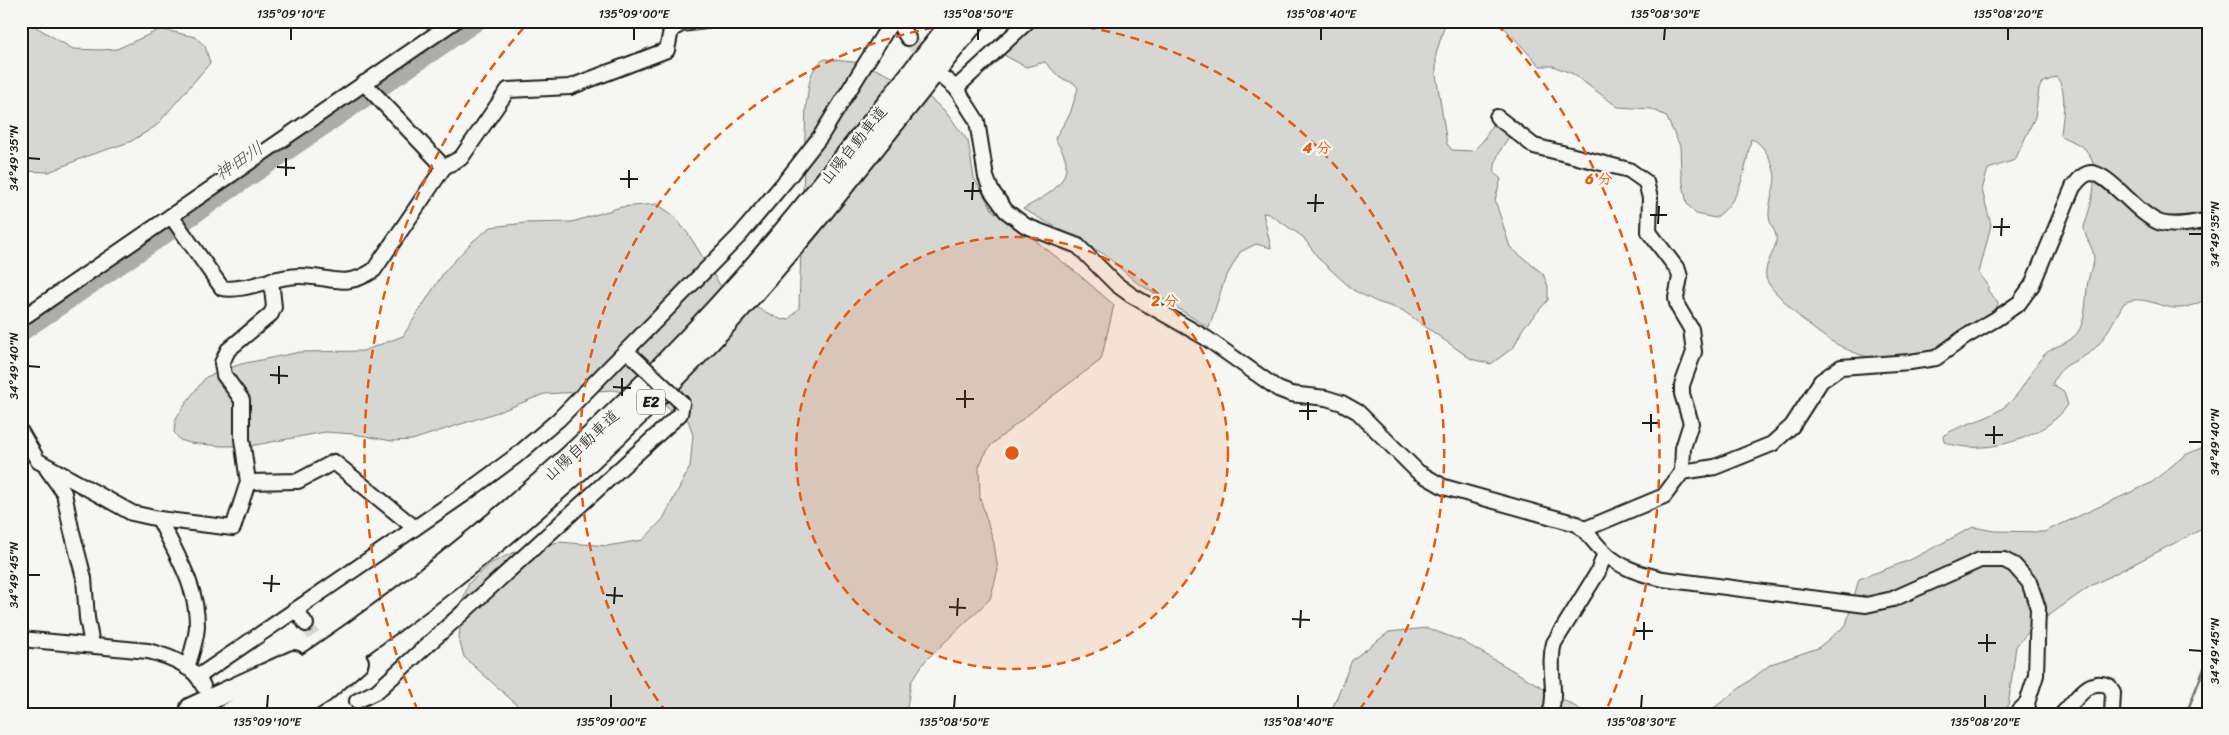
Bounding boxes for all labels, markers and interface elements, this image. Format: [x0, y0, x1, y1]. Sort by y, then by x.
text: 135°09'10"E [257, 3, 326, 25]
text: 135°09'00"E [599, 3, 671, 25]
text: 135°08'50"E [943, 3, 1014, 25]
text: 135°08'40"E [1286, 3, 1357, 25]
text: 135°08'30"E [1630, 3, 1701, 25]
text: 135°08'20"E [1973, 3, 2044, 25]
street label: 山陽自動車道 [812, 99, 895, 192]
text: 34°49'35"N [3, 124, 25, 191]
water label: 神田川 [208, 133, 270, 189]
text: 4 分 [1302, 135, 1331, 161]
text: 6 分 [1584, 166, 1613, 192]
text: 34°49'35"N [2204, 200, 2226, 267]
text: 2 分 [1150, 288, 1179, 314]
text: 34°49'40"N [3, 332, 25, 399]
road number: E2 [637, 390, 665, 414]
street label: 山陽自動車道 [536, 402, 626, 489]
text: 34°49'40"N [2204, 408, 2226, 475]
centre of rings [1003, 444, 1021, 462]
text: 34°49'45"N [3, 541, 25, 608]
text: 34°49'45"N [2204, 617, 2226, 684]
text: 135°09'10"E [233, 711, 302, 733]
text: 135°09'00"E [576, 711, 648, 733]
text: 135°08'50"E [919, 711, 990, 733]
text: 135°08'40"E [1263, 711, 1334, 733]
text: 135°08'30"E [1606, 711, 1677, 733]
text: 135°08'20"E [1950, 711, 2021, 733]

